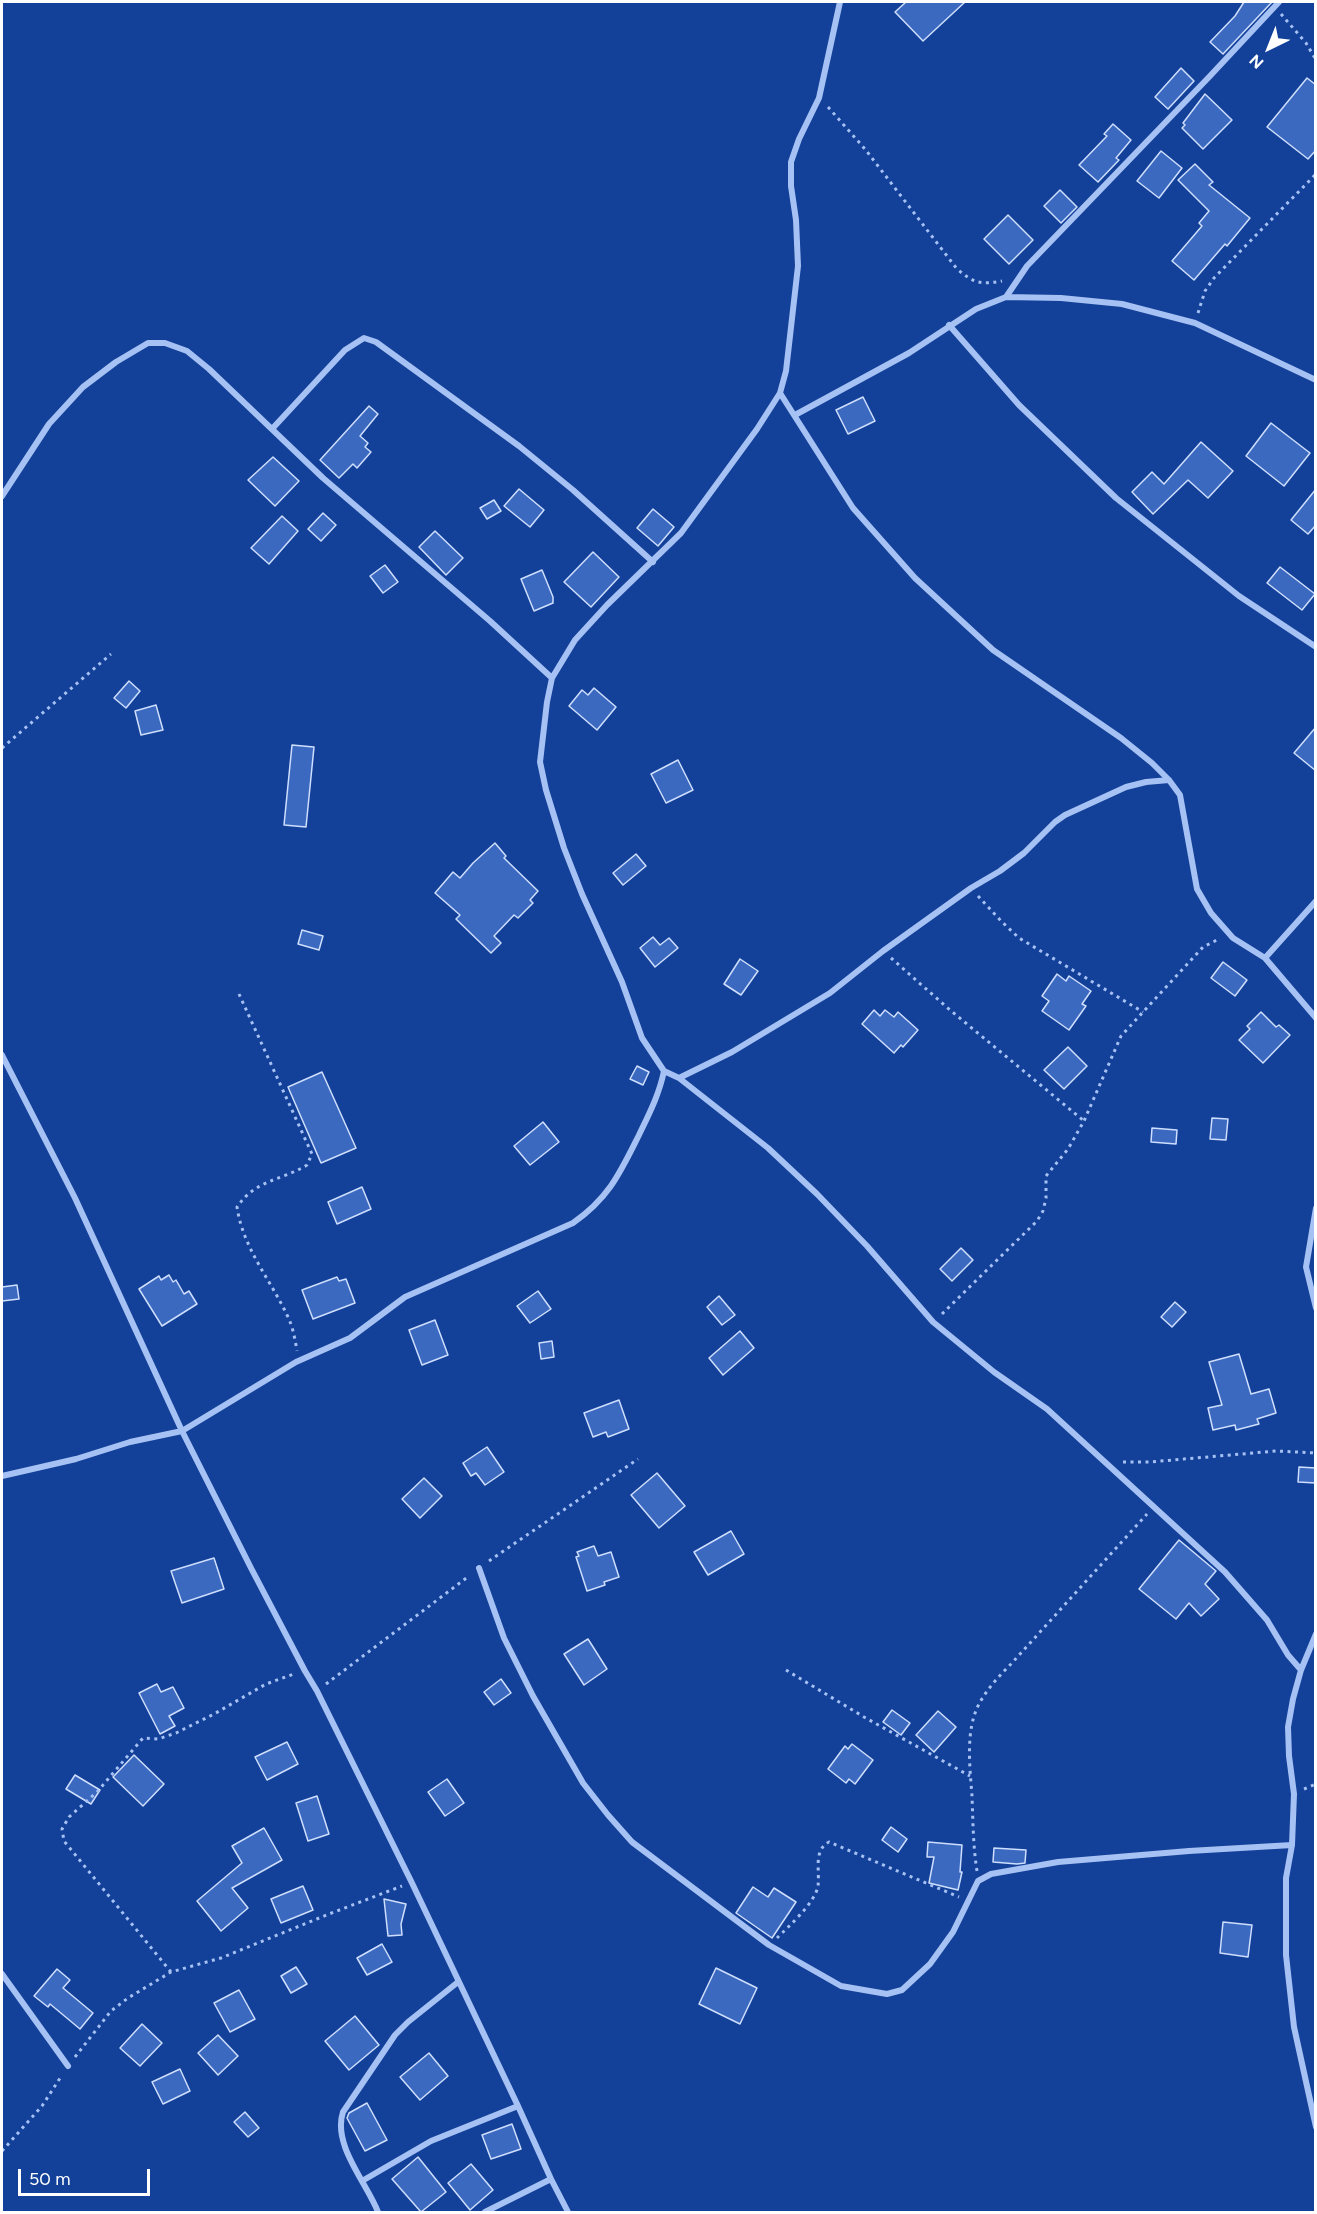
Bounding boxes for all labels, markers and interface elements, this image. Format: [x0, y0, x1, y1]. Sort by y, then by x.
north arrow [1239, 18, 1299, 78]
text: N [1245, 50, 1267, 73]
scale bar [21, 2157, 153, 2195]
text: 50 m [29, 2168, 71, 2190]

